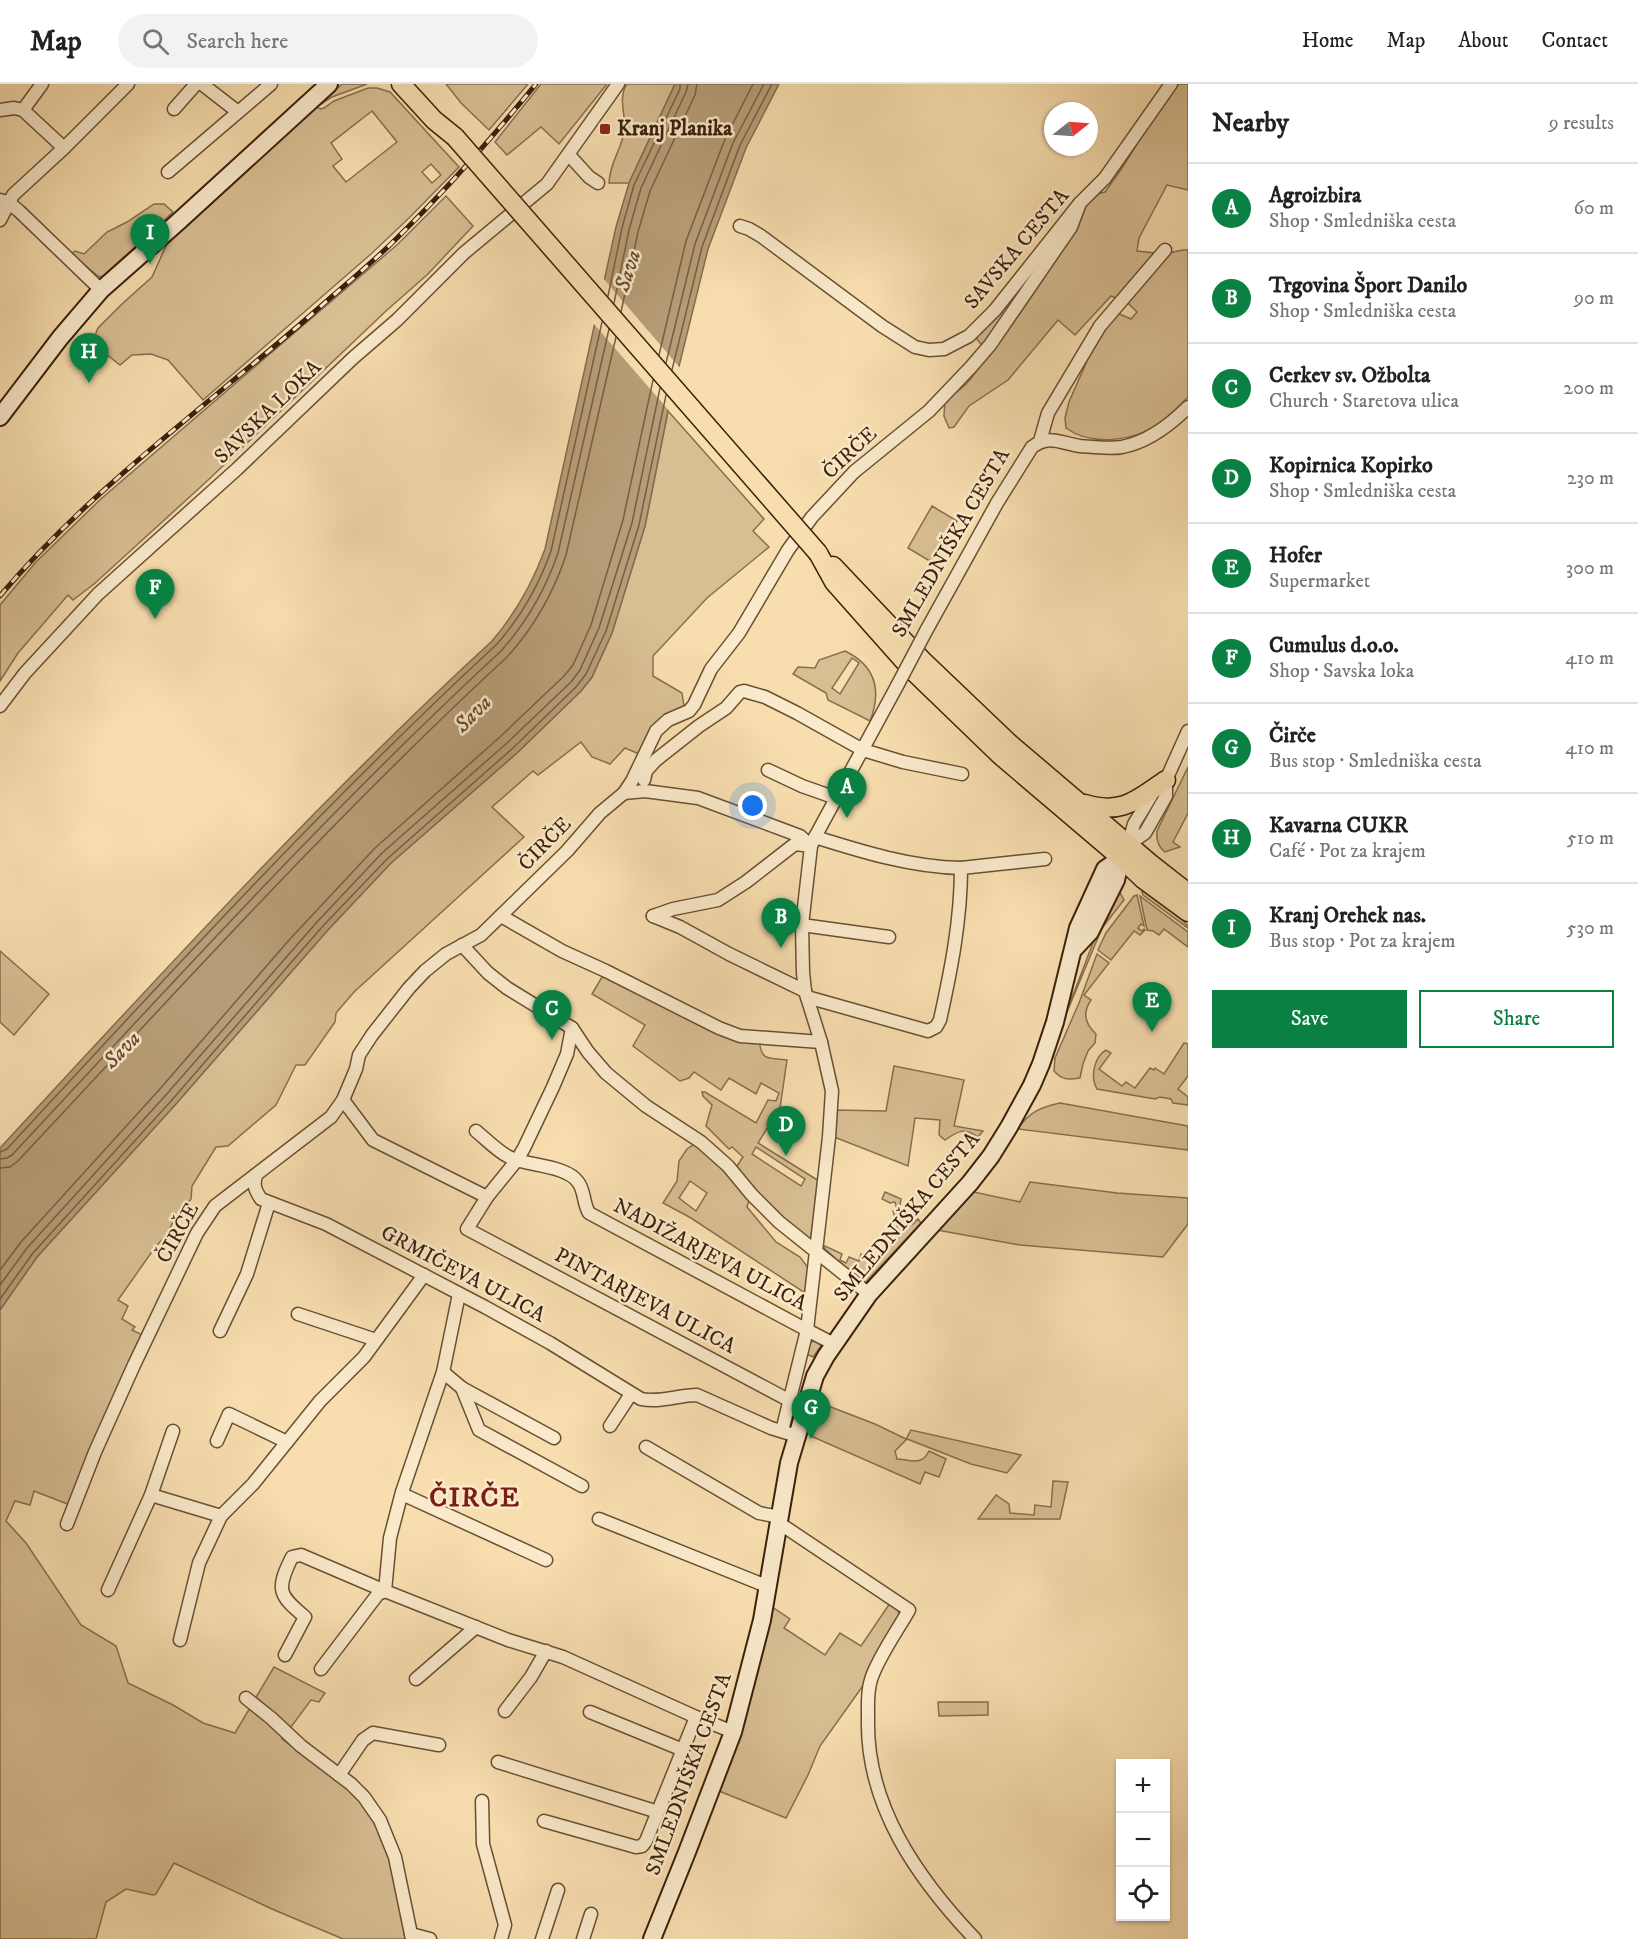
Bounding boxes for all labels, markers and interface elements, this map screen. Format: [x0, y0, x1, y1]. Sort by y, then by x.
search box [118, 14, 538, 68]
text: Map [30, 24, 82, 59]
icon: search [139, 25, 172, 58]
text: Search here [187, 28, 288, 55]
text: Home [1302, 28, 1354, 54]
text: Map [1387, 28, 1425, 54]
text: About [1458, 28, 1509, 54]
text: Contact [1542, 28, 1608, 54]
north arrow [1044, 102, 1098, 156]
text: Nearby [1212, 107, 1289, 140]
text: 9 results [1549, 111, 1614, 136]
place label: Kranj Planika [617, 116, 733, 143]
marker: Kranj Planika [598, 122, 612, 136]
text: Agroizbira [1269, 182, 1361, 209]
street label: SAVSKA CESTA [959, 183, 1075, 315]
text: A [1225, 196, 1238, 221]
text: 60 m [1574, 196, 1614, 221]
text: Shop · Smledniška cesta [1269, 209, 1456, 234]
pin: I [130, 214, 170, 264]
water label: Sava [608, 247, 647, 296]
text: Trgovina Šport Danilo [1269, 272, 1467, 299]
text: B [1225, 286, 1238, 311]
text: 90 m [1574, 286, 1614, 311]
text: Shop · Smledniška cesta [1269, 299, 1456, 324]
pin: H [70, 334, 109, 383]
street label: SAVSKA LOKA [209, 354, 327, 469]
text: Cerkev sv. Ožbolta [1269, 362, 1430, 389]
text: C [1225, 376, 1238, 401]
text: 200 m [1563, 376, 1614, 401]
text: Church · Staretova ulica [1269, 389, 1459, 414]
street label: ČIRČE [816, 420, 883, 485]
street label: SMLEDNIŠKA CESTA [885, 442, 1016, 642]
text: Kopirnica Kopirko [1269, 452, 1433, 479]
text: D [1224, 466, 1239, 491]
text: 230 m [1567, 466, 1614, 491]
text: Shop · Smledniška cesta [1269, 479, 1456, 504]
text: Hofer [1269, 542, 1322, 569]
text: E [1224, 556, 1239, 581]
text: 300 m [1566, 556, 1614, 581]
text: Supermarket [1269, 569, 1370, 594]
pin: F [136, 570, 174, 619]
text: Cumulus d.o.o. [1269, 632, 1399, 659]
text: F [1225, 646, 1238, 671]
text: 410 m [1565, 646, 1614, 671]
text: Shop · Savska loka [1269, 659, 1414, 684]
water label: Sava [448, 689, 497, 739]
text: Čirče [1269, 722, 1316, 749]
text: G [1225, 736, 1238, 761]
text: 410 m [1565, 736, 1614, 761]
text: Bus stop · Smledniška cesta [1269, 749, 1482, 774]
pin: A [828, 768, 866, 818]
your location [738, 791, 767, 820]
street label: ČIRČE [512, 810, 577, 877]
text: Kavarna CUKR [1269, 812, 1408, 839]
text: H [1223, 826, 1240, 851]
text: 510 m [1567, 826, 1614, 851]
text: Café · Pot za krajem [1269, 839, 1426, 864]
pin: B [762, 898, 800, 948]
text: Kranj Orehek nas. [1269, 902, 1426, 929]
text: I [1227, 916, 1236, 941]
text: 530 m [1567, 916, 1614, 941]
text: Bus stop · Pot za krajem [1269, 929, 1456, 954]
pin: E [1132, 982, 1172, 1032]
pin: C [532, 990, 572, 1040]
button: Save [1212, 990, 1407, 1048]
button: Share [1419, 990, 1614, 1048]
water label: Sava [97, 1025, 146, 1075]
pin: D [766, 1106, 806, 1156]
street label: SMLEDNIŠKA CESTA [827, 1125, 986, 1307]
street label: NADIŽARJEVA ULICA [609, 1191, 813, 1317]
street label: ČIRČE [149, 1197, 205, 1268]
street label: GRMIČEVA ULICA [376, 1218, 551, 1329]
street label: PINTARJEVA ULICA [550, 1242, 741, 1360]
pin: G [792, 1390, 830, 1439]
district label: ČIRČE [429, 1481, 521, 1515]
street label: SMLEDNIŠKA CESTA [638, 1668, 738, 1879]
map controls [1116, 1759, 1170, 1921]
button: + [1116, 1759, 1170, 1813]
button: − [1116, 1813, 1170, 1867]
button: locate [1116, 1867, 1170, 1921]

